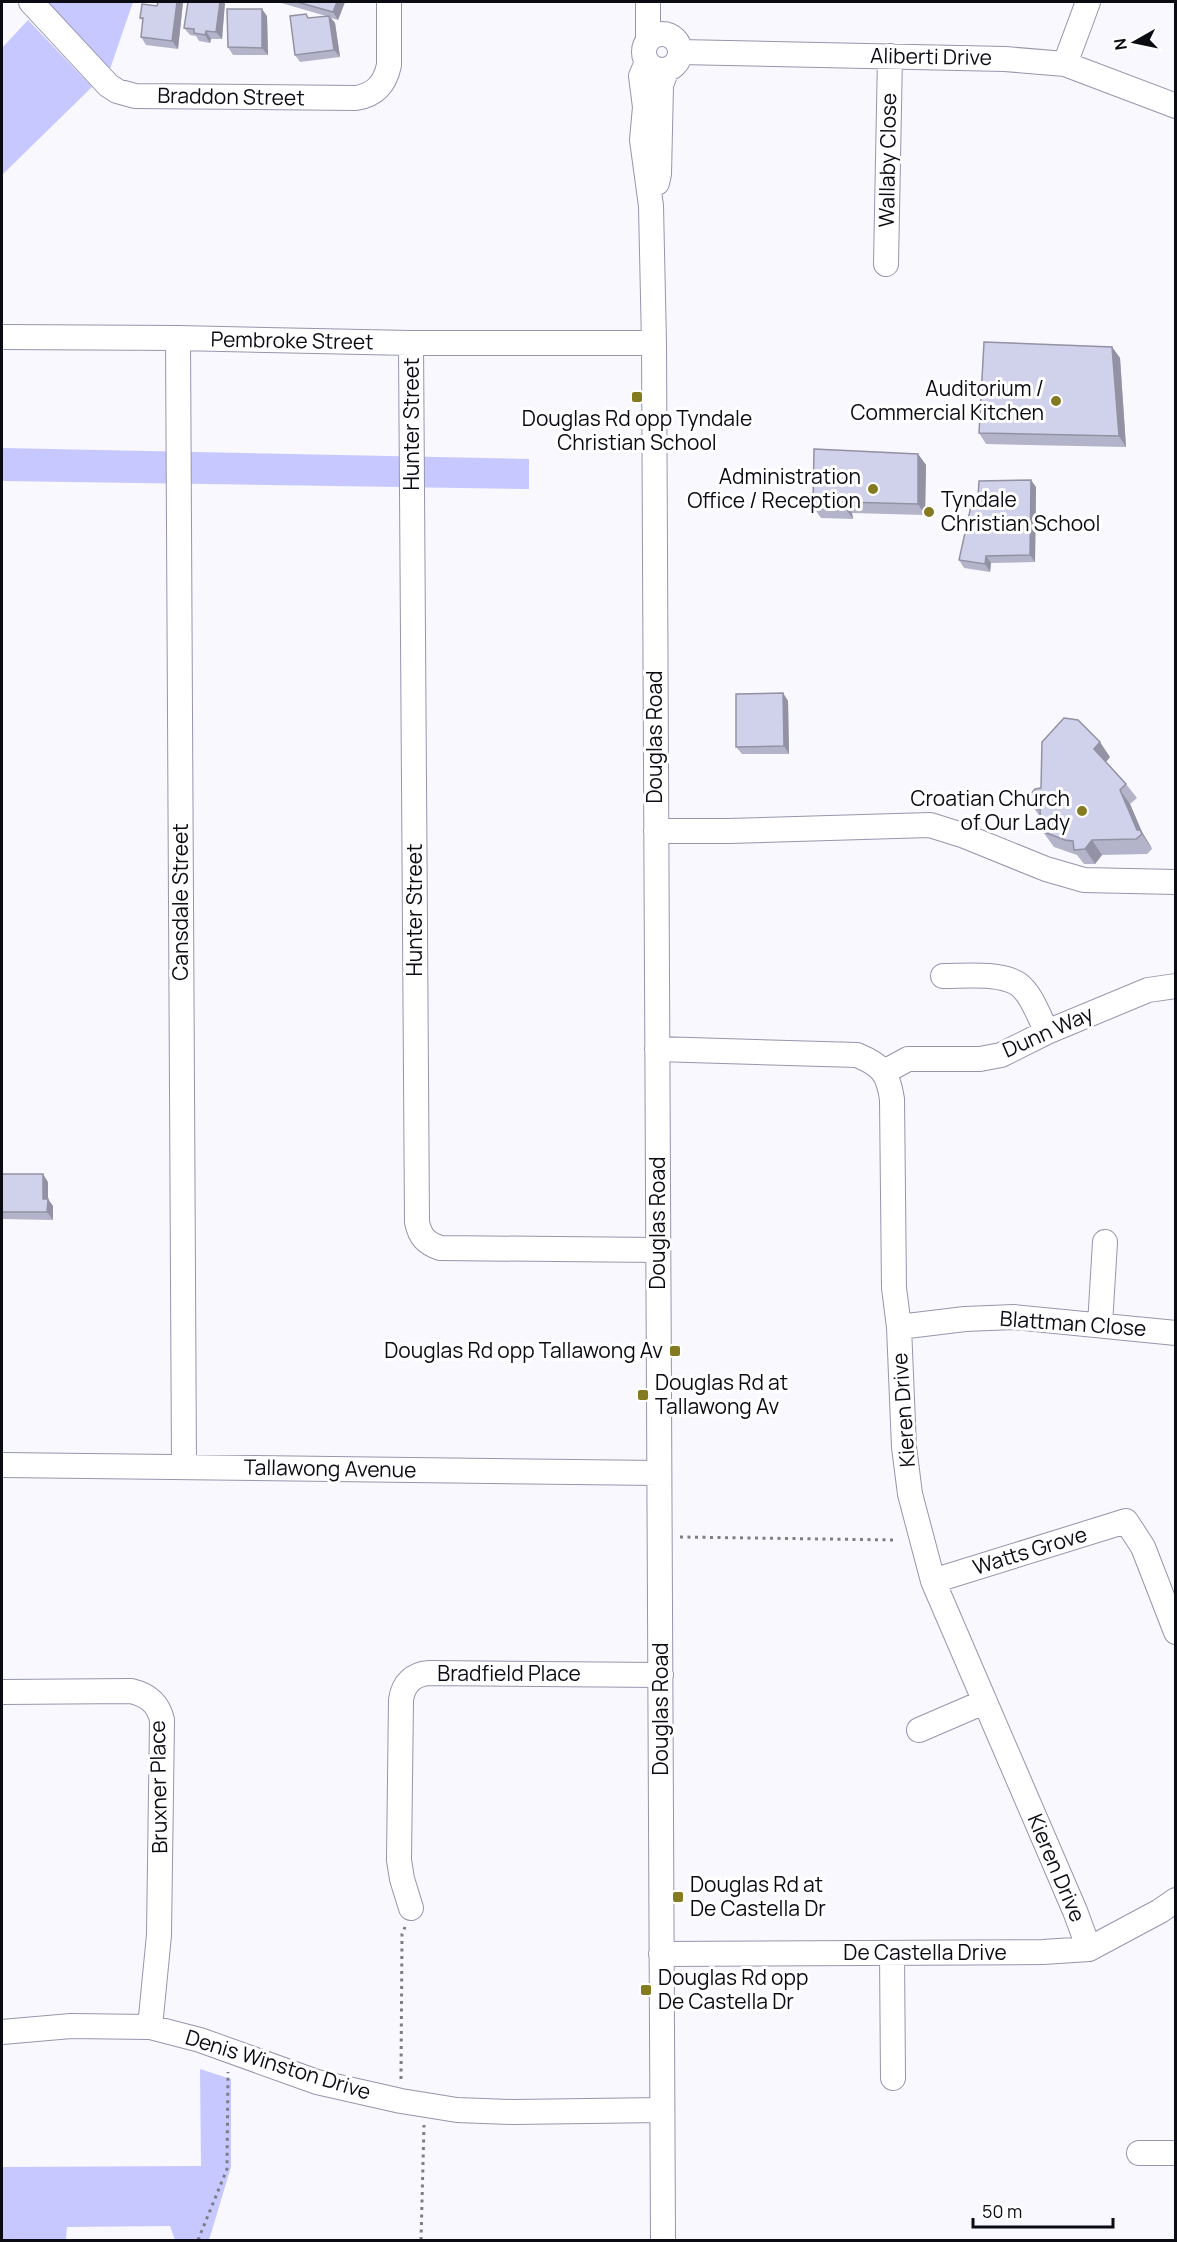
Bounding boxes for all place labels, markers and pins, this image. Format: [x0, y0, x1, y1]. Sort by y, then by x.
place label: Auditorium / Commercial Kitchen [851, 374, 1044, 426]
marker: Douglas Rd opp Tyndale Christian School [630, 390, 644, 404]
marker: Auditorium / Commercial Kitchen [1049, 394, 1063, 408]
place label: Douglas Rd opp Tyndale Christian School [522, 404, 752, 456]
place label: Administration Office / Reception [687, 462, 861, 514]
marker: Administration Office / Reception [866, 482, 880, 496]
place label: Tyndale Christian School [941, 485, 1100, 537]
marker: Tyndale Christian School [922, 505, 936, 519]
place label: Croatian Church of Our Lady [910, 784, 1070, 836]
marker: Croatian Church of Our Lady [1075, 804, 1089, 818]
place label: Douglas Rd opp Tallawong Av [384, 1336, 663, 1364]
marker: Douglas Rd opp Tallawong Av [668, 1344, 682, 1358]
place label: Douglas Rd at Tallawong Av [655, 1368, 788, 1420]
marker: Douglas Rd at Tallawong Av [636, 1388, 650, 1402]
place label: Douglas Rd at De Castella Dr [690, 1870, 826, 1922]
marker: Douglas Rd at De Castella Dr [671, 1890, 685, 1904]
place label: Douglas Rd opp De Castella Dr [658, 1963, 808, 2015]
marker: Douglas Rd opp De Castella Dr [639, 1983, 653, 1997]

